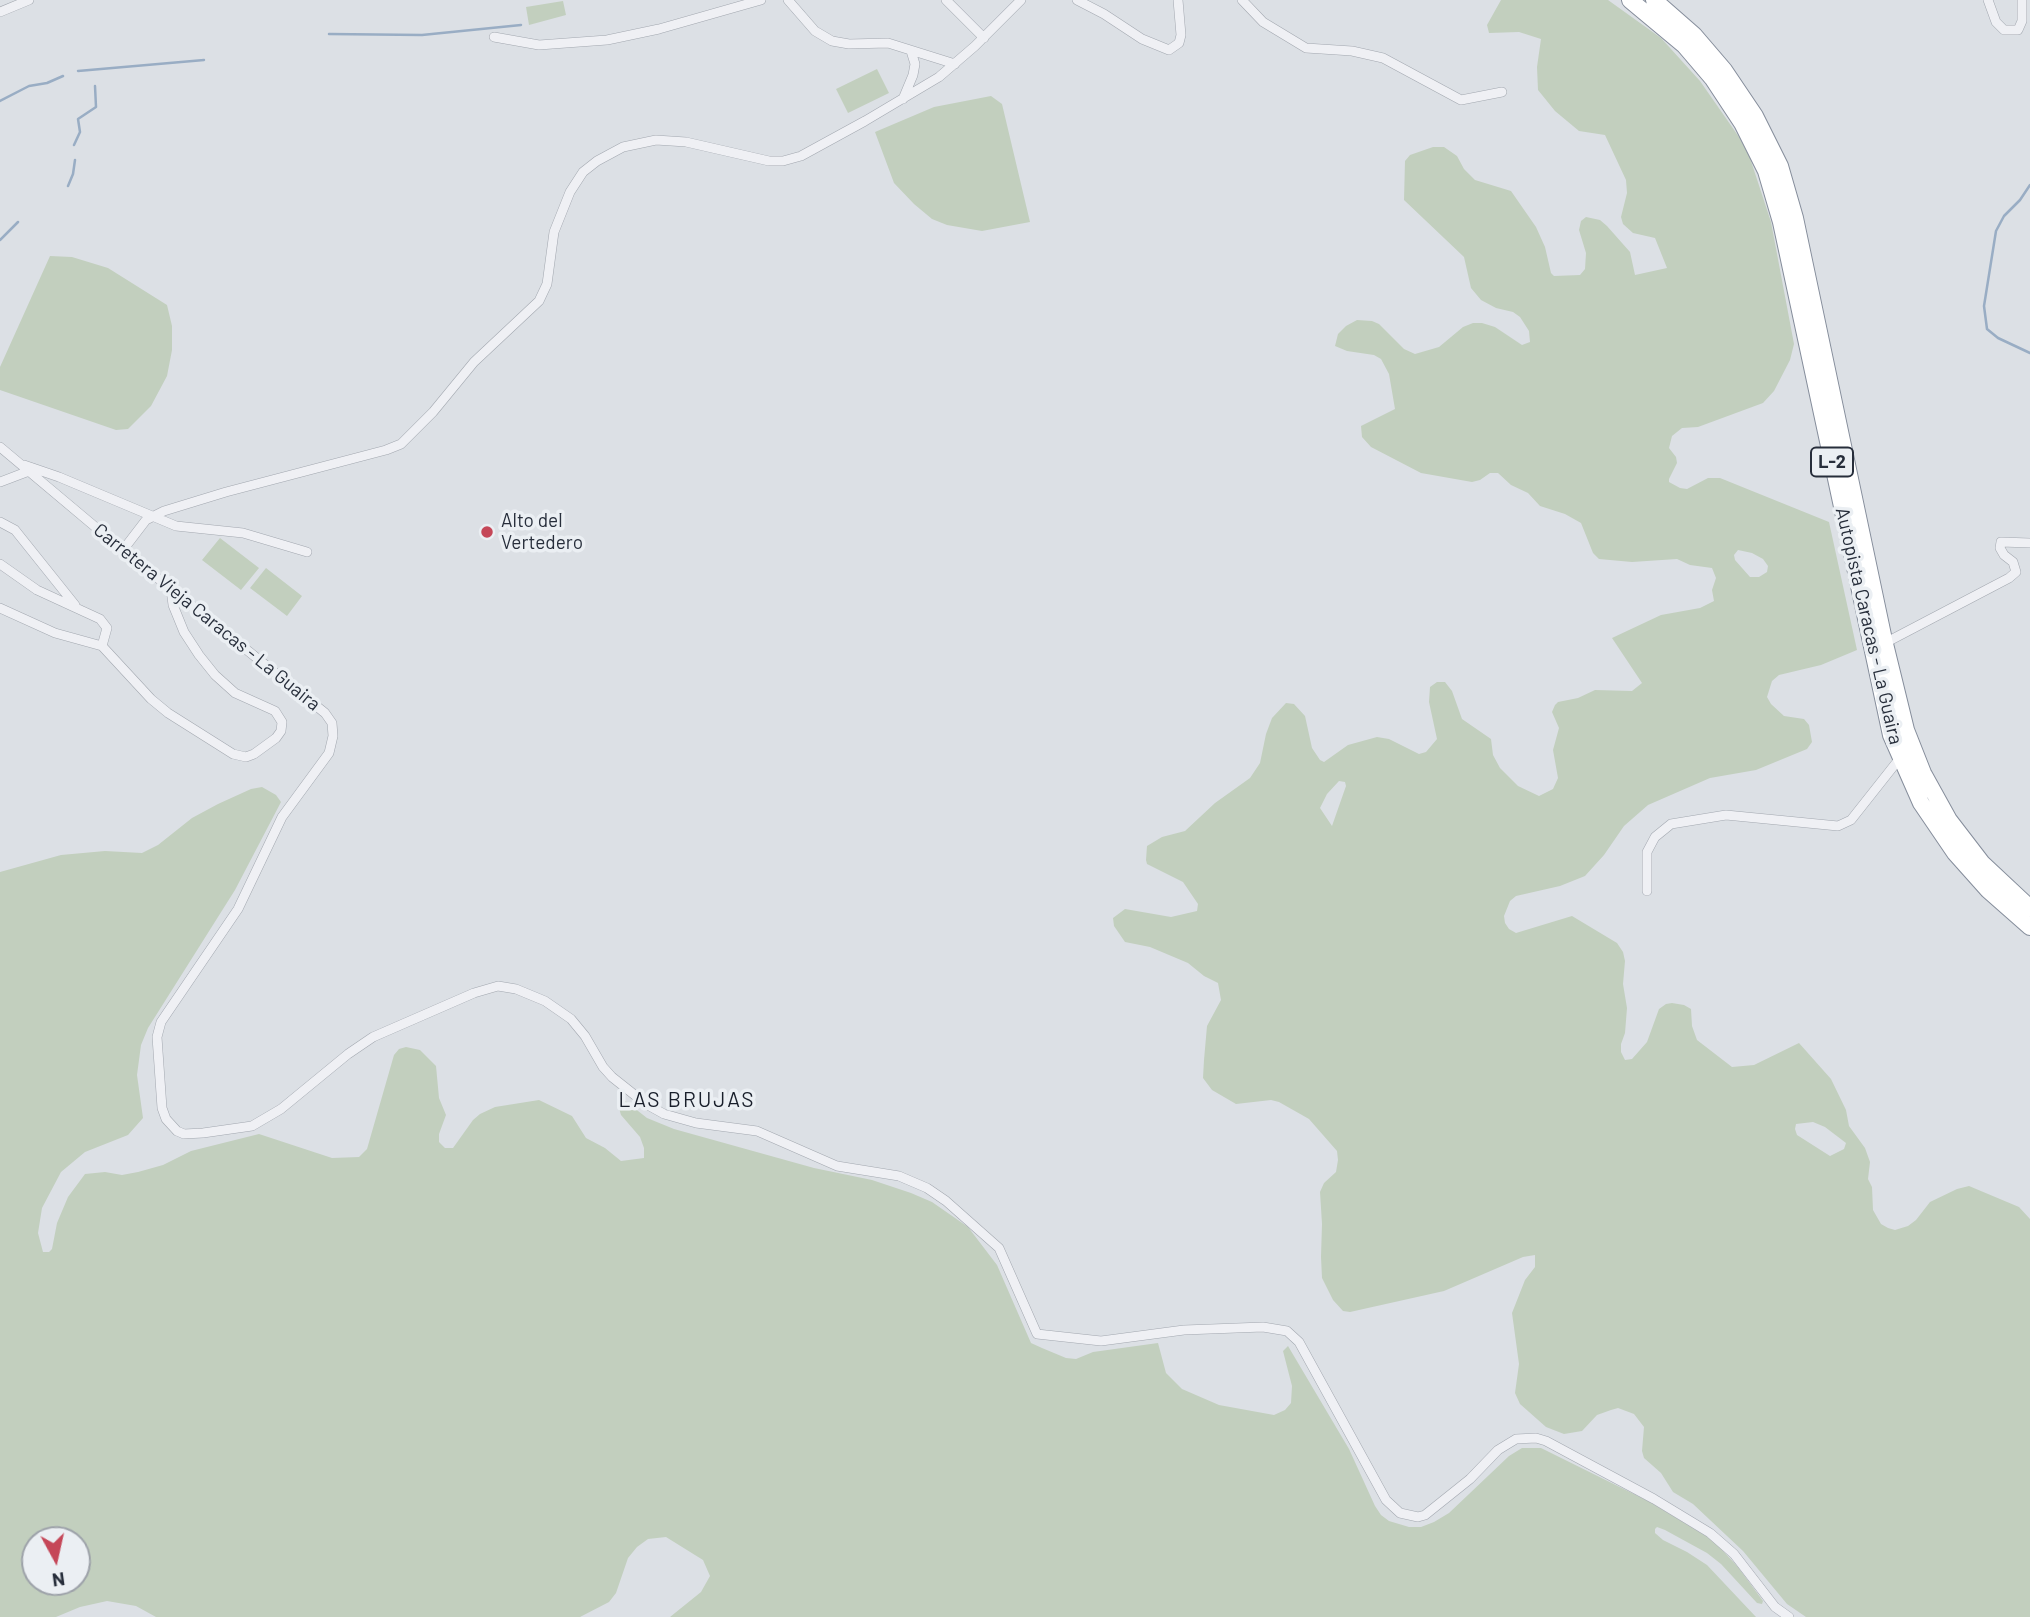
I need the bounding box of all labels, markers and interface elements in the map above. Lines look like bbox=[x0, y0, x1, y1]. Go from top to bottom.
road number: L-2 bbox=[1811, 448, 1853, 476]
street label: Autopista Caracas - La Guaira bbox=[1831, 505, 1907, 747]
place label: Alto del Vertedero bbox=[501, 510, 583, 554]
street label: Carretera Vieja Caracas - La Guaira bbox=[89, 518, 325, 716]
marker: Alto del Vertedero bbox=[479, 524, 495, 540]
district label: LAS BRUJAS bbox=[620, 1087, 754, 1113]
north arrow bbox=[21, 1526, 91, 1596]
text: N bbox=[51, 1568, 67, 1593]

